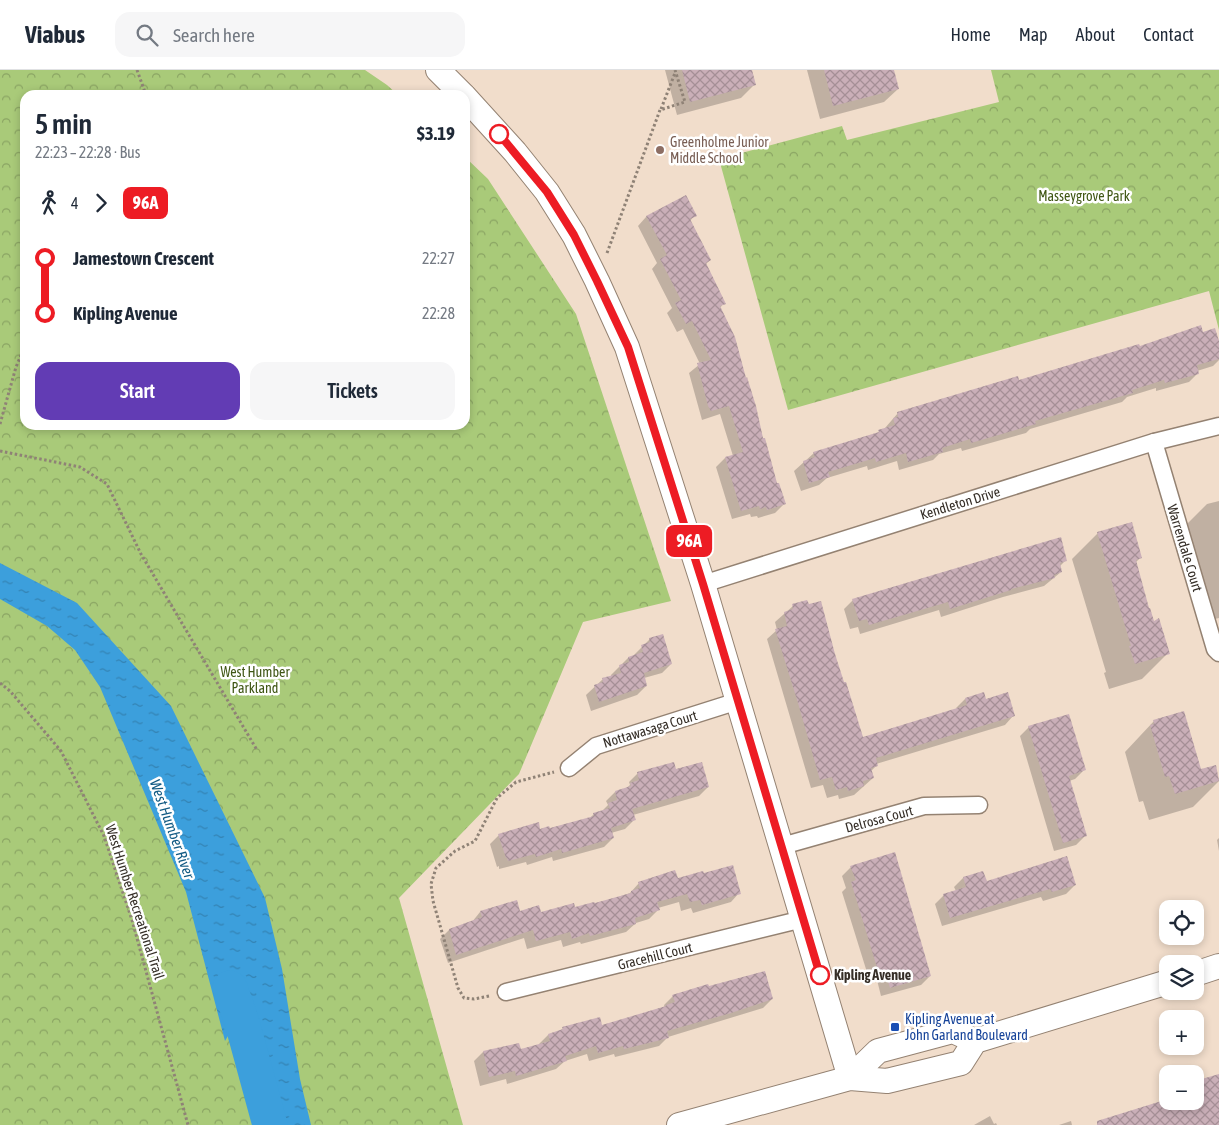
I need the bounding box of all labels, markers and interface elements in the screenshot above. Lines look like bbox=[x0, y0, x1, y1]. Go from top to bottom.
search box bbox=[115, 12, 465, 57]
text: Viabus bbox=[25, 21, 85, 48]
icon: search bbox=[133, 21, 161, 49]
text: Search here bbox=[173, 24, 255, 46]
text: Home bbox=[951, 24, 991, 45]
text: Map bbox=[1019, 24, 1048, 45]
text: About bbox=[1076, 24, 1115, 45]
text: Contact bbox=[1143, 24, 1194, 45]
text: 5 min bbox=[35, 108, 92, 140]
text: $3.19 bbox=[417, 122, 455, 144]
unlabelled marker bbox=[489, 124, 509, 144]
place label: Greenholme Junior Middle School bbox=[670, 134, 769, 166]
text: 22:23 – 22:28 · Bus bbox=[35, 143, 140, 161]
marker: Greenholme Junior Middle School bbox=[654, 144, 666, 156]
park label: Masseygrove Park bbox=[1038, 188, 1130, 204]
icon: walk bbox=[35, 189, 63, 217]
icon: forward bbox=[87, 189, 115, 217]
text: 96A bbox=[133, 192, 158, 213]
text: 4 bbox=[71, 194, 79, 212]
text: Jamestown Crescent bbox=[73, 247, 214, 269]
text: 22:27 bbox=[422, 249, 455, 267]
text: Kipling Avenue bbox=[73, 302, 178, 324]
text: 22:28 bbox=[422, 304, 455, 322]
button: Start bbox=[35, 362, 240, 420]
button: Tickets bbox=[250, 362, 455, 420]
street label: Kendleton Drive bbox=[918, 483, 1002, 523]
street label: Warrendale Court bbox=[1164, 502, 1206, 594]
line badge: 96A bbox=[660, 525, 718, 557]
text: 96A bbox=[676, 530, 702, 551]
park label: West Humber Parkland bbox=[220, 664, 290, 696]
street label: Nottawasaga Court bbox=[601, 707, 699, 751]
water label: West Humber River bbox=[147, 777, 198, 881]
street label: Delrosa Court bbox=[843, 802, 915, 836]
street label: West Humber Recreational Trail bbox=[102, 823, 168, 982]
map controls bbox=[1159, 900, 1204, 1110]
button: locate bbox=[1159, 900, 1204, 945]
street label: Gracehill Court bbox=[616, 939, 694, 973]
button: layers bbox=[1159, 955, 1204, 1000]
marker: Kipling Avenue bbox=[810, 965, 830, 985]
place label: Kipling Avenue bbox=[834, 967, 911, 983]
button: + bbox=[1159, 1010, 1204, 1055]
place label: Kipling Avenue at John Garland Boulevard bbox=[905, 1011, 1028, 1043]
marker: Kipling Avenue at John Garland Boulevard bbox=[889, 1021, 901, 1033]
button: − bbox=[1159, 1065, 1204, 1110]

